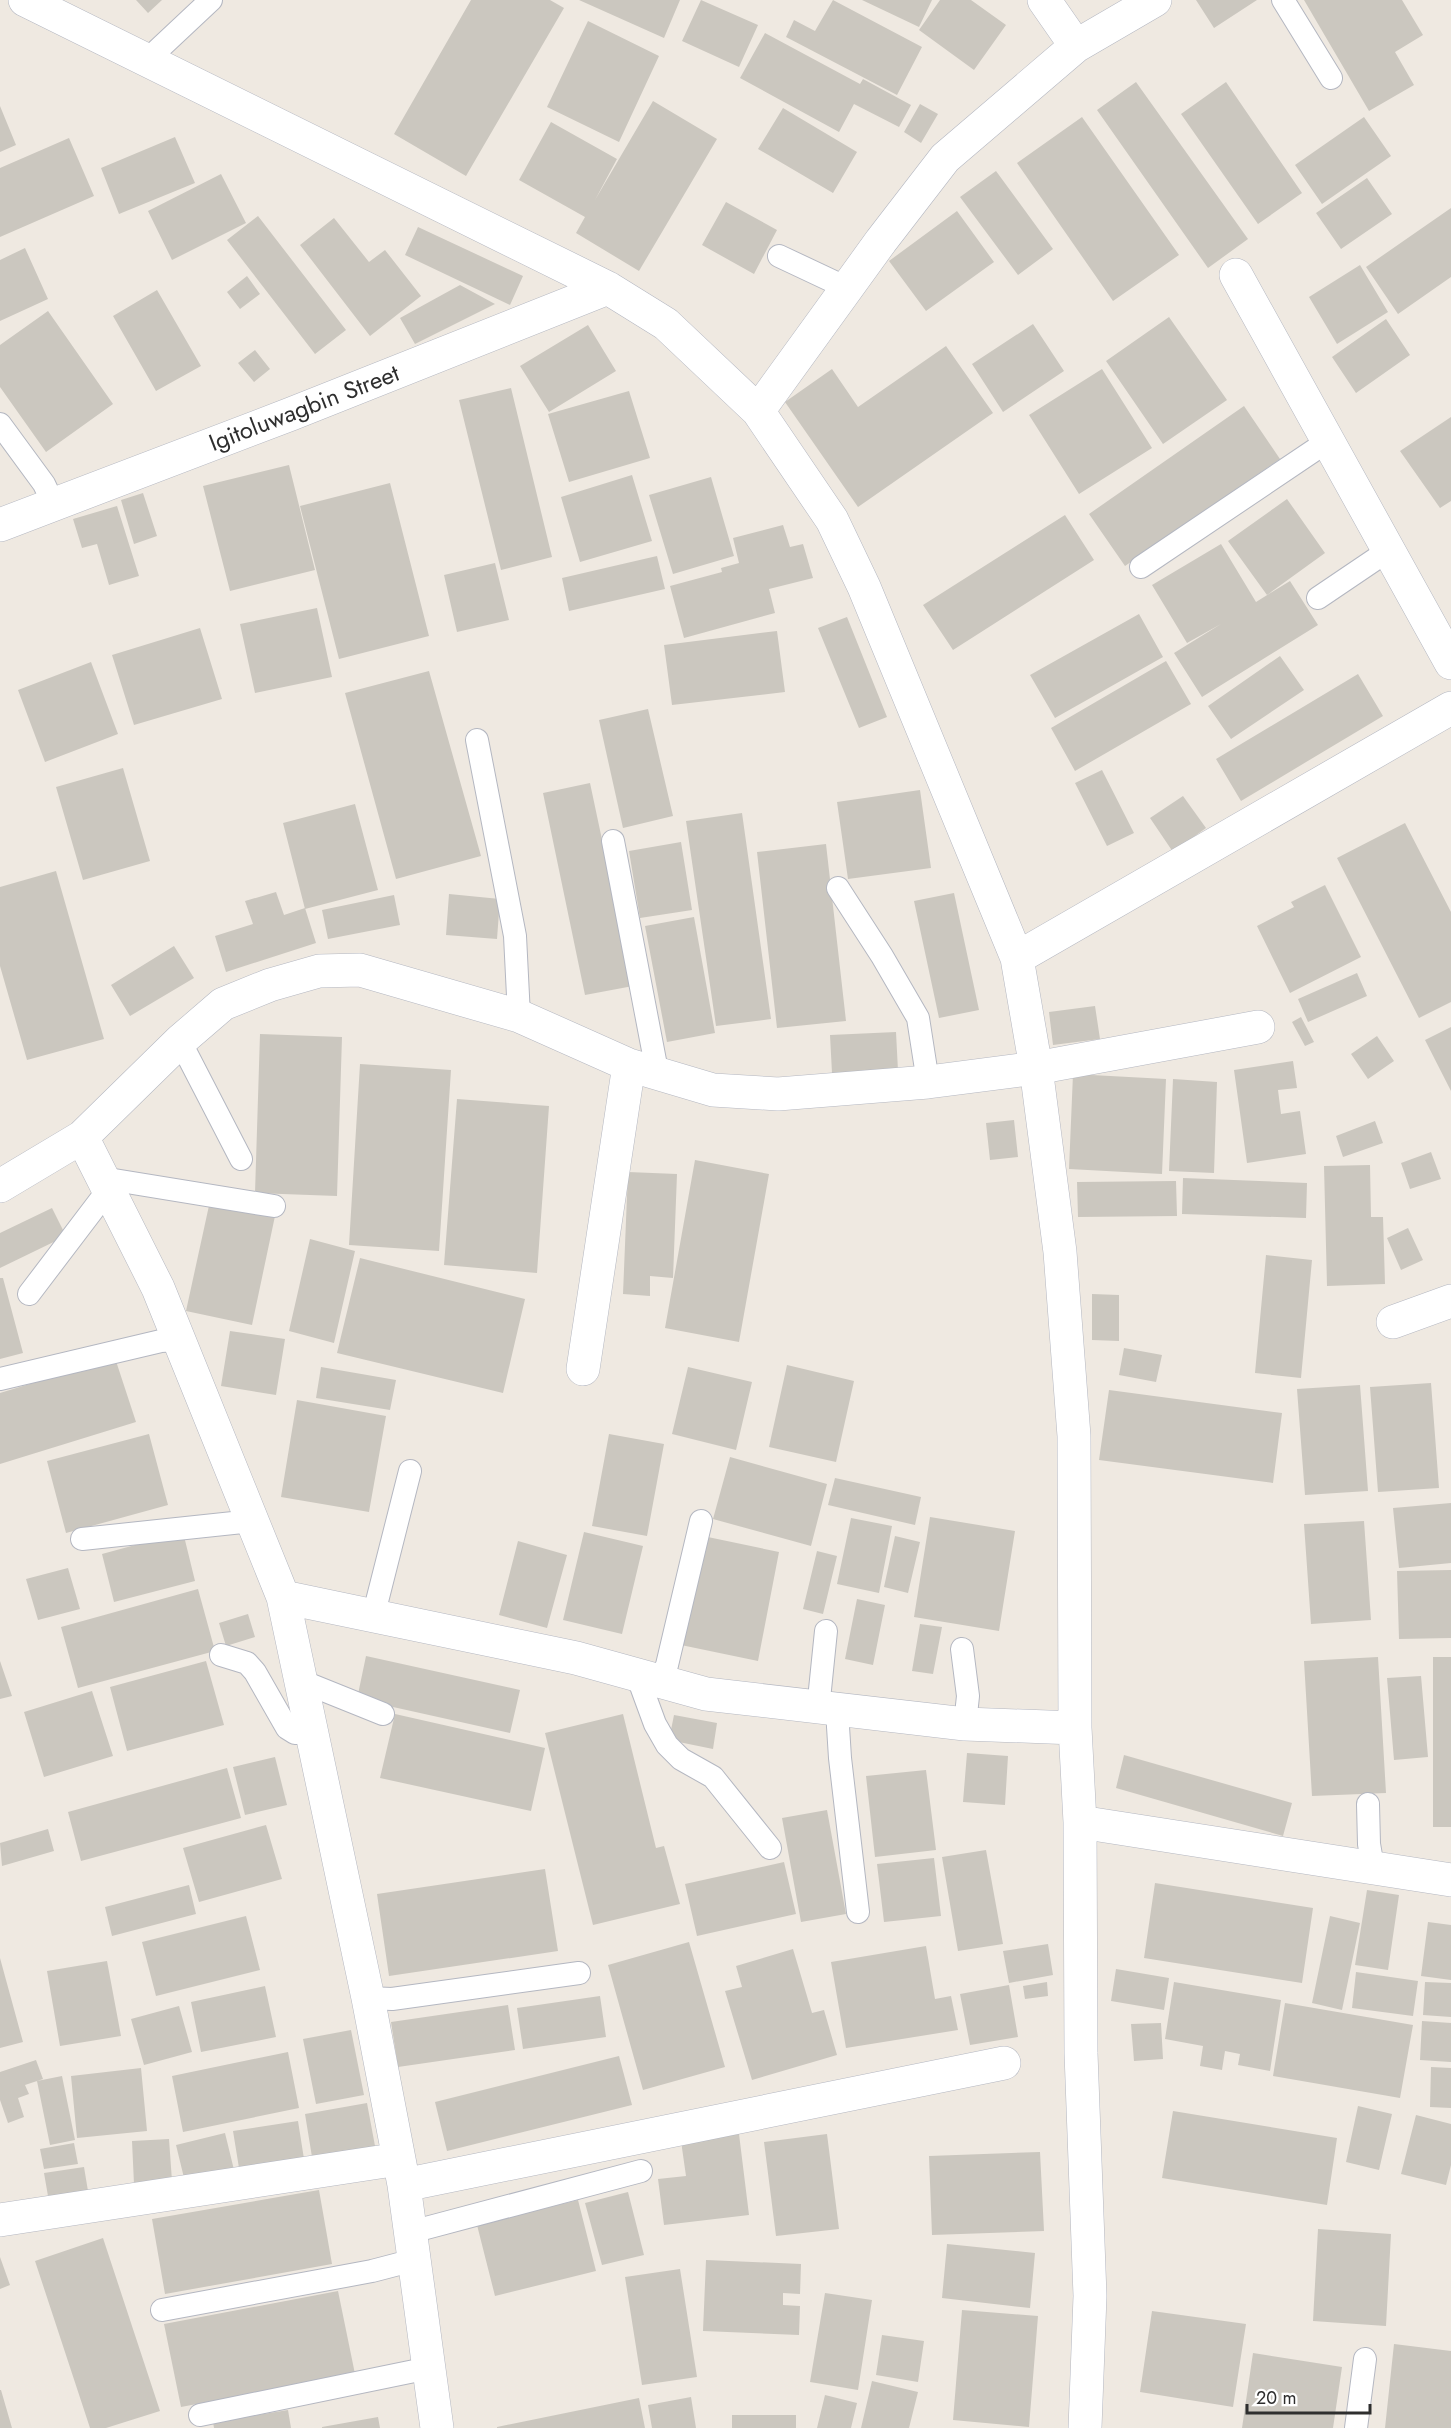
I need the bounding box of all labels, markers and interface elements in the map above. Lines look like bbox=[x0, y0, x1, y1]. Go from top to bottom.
street label: Igitoluwagbin Street bbox=[204, 355, 404, 460]
scale bar bbox=[1247, 2377, 1370, 2415]
text: 20 m bbox=[1256, 2385, 1296, 2411]

